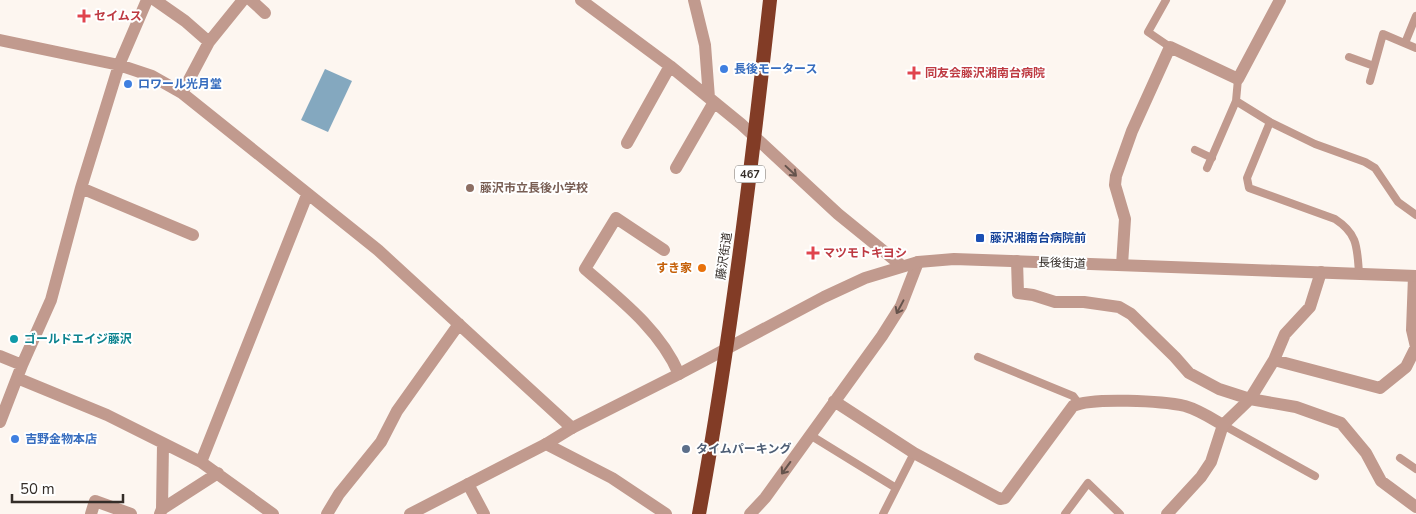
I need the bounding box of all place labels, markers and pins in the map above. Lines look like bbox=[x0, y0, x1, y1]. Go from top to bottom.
place label: セイムス bbox=[94, 8, 142, 24]
marker: セイムス bbox=[78, 10, 90, 22]
place label: 長後モータース bbox=[734, 61, 817, 77]
marker: 長後モータース bbox=[718, 63, 730, 75]
place label: 同友会藤沢湘南台病院 bbox=[925, 65, 1045, 81]
marker: 同友会藤沢湘南台病院 bbox=[907, 66, 921, 80]
place label: ロワール光月堂 bbox=[138, 76, 222, 92]
marker: ロワール光月堂 bbox=[122, 78, 134, 90]
place label: 藤沢市立長後小学校 bbox=[480, 180, 588, 196]
marker: 藤沢市立長後小学校 bbox=[464, 182, 476, 194]
place label: 藤沢湘南台病院前 bbox=[990, 230, 1086, 246]
marker: 藤沢湘南台病院前 bbox=[974, 232, 986, 244]
place label: マツモトキヨシ bbox=[823, 245, 907, 261]
marker: マツモトキヨシ bbox=[807, 247, 819, 259]
place label: すき家 bbox=[656, 260, 692, 276]
marker: すき家 bbox=[696, 262, 708, 274]
place label: ゴールドエイジ藤沢 bbox=[24, 331, 132, 347]
marker: ゴールドエイジ藤沢 bbox=[8, 333, 20, 345]
place label: 吉野金物本店 bbox=[25, 431, 97, 447]
marker: 吉野金物本店 bbox=[9, 433, 21, 445]
place label: タイムパーキング bbox=[696, 441, 791, 457]
marker: タイムパーキング bbox=[680, 443, 692, 455]

